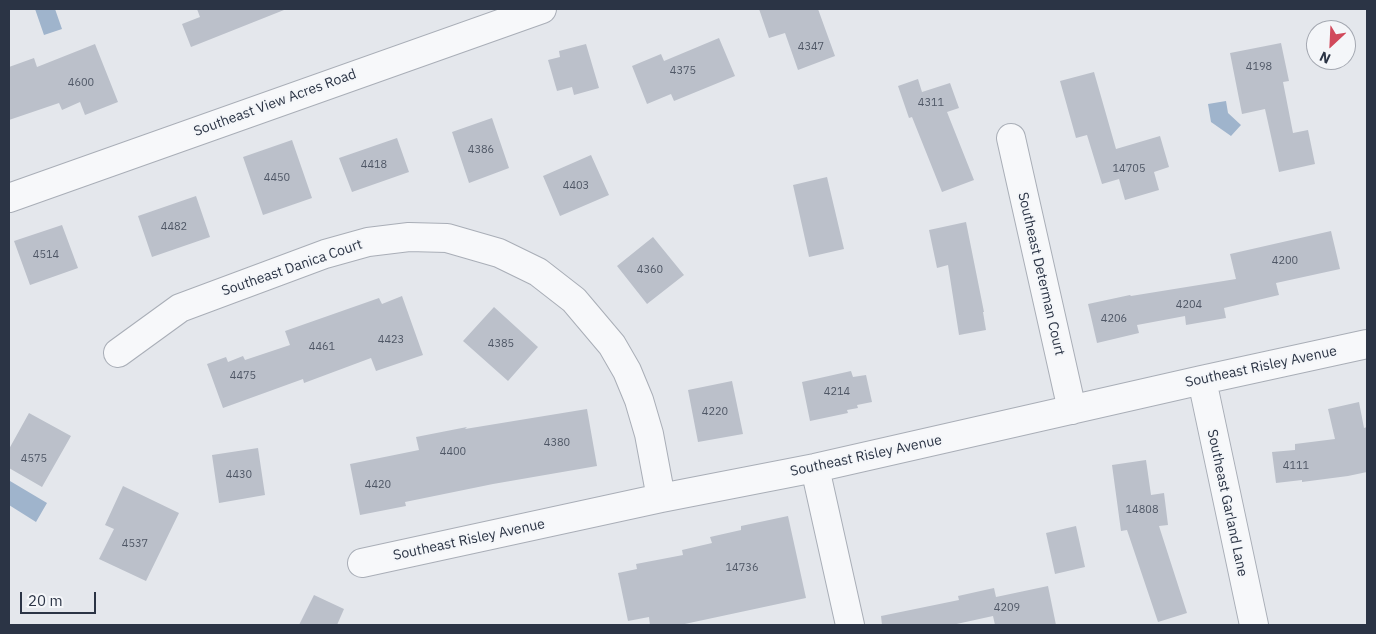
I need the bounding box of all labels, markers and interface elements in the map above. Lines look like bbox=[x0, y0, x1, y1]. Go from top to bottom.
north arrow bbox=[1306, 20, 1356, 70]
house number: 4347 bbox=[798, 40, 824, 54]
text: N bbox=[1317, 47, 1333, 68]
house number: 4198 bbox=[1246, 60, 1272, 74]
house number: 4375 bbox=[670, 64, 696, 78]
street label: Southeast View Acres Road bbox=[191, 66, 359, 140]
house number: 4600 bbox=[68, 76, 94, 90]
house number: 4311 bbox=[918, 96, 944, 110]
house number: 4386 bbox=[468, 143, 494, 157]
house number: 4418 bbox=[361, 158, 387, 172]
house number: 14705 bbox=[1113, 162, 1145, 176]
house number: 4450 bbox=[264, 171, 290, 185]
house number: 4403 bbox=[563, 179, 589, 193]
street label: Southeast Determan Court bbox=[1014, 191, 1068, 357]
house number: 4482 bbox=[161, 220, 187, 234]
street label: Southeast Danica Court bbox=[219, 236, 365, 300]
house number: 4514 bbox=[33, 248, 59, 262]
house number: 4200 bbox=[1272, 254, 1298, 268]
house number: 4360 bbox=[637, 263, 663, 277]
house number: 4204 bbox=[1176, 298, 1202, 312]
house number: 4206 bbox=[1101, 312, 1127, 326]
house number: 4423 bbox=[378, 333, 404, 347]
house number: 4385 bbox=[488, 337, 514, 351]
house number: 4461 bbox=[309, 340, 335, 354]
street label: Southeast Risley Avenue bbox=[1184, 343, 1338, 391]
house number: 4475 bbox=[230, 369, 256, 383]
house number: 4214 bbox=[824, 385, 850, 399]
house number: 4220 bbox=[702, 405, 728, 419]
street label: Southeast Garland Lane bbox=[1203, 428, 1251, 578]
street label: Southeast Risley Avenue bbox=[789, 432, 943, 480]
house number: 4380 bbox=[544, 436, 570, 450]
house number: 4400 bbox=[440, 445, 466, 459]
house number: 4575 bbox=[21, 452, 47, 466]
house number: 4111 bbox=[1283, 459, 1309, 473]
house number: 4430 bbox=[226, 468, 252, 482]
house number: 4420 bbox=[365, 478, 391, 492]
house number: 14808 bbox=[1126, 503, 1158, 517]
street label: Southeast Risley Avenue bbox=[392, 516, 546, 564]
house number: 4537 bbox=[122, 537, 148, 551]
house number: 14736 bbox=[726, 561, 758, 575]
scale bar bbox=[22, 582, 99, 614]
text: 20 m bbox=[28, 591, 63, 610]
house number: 4209 bbox=[994, 601, 1020, 615]

